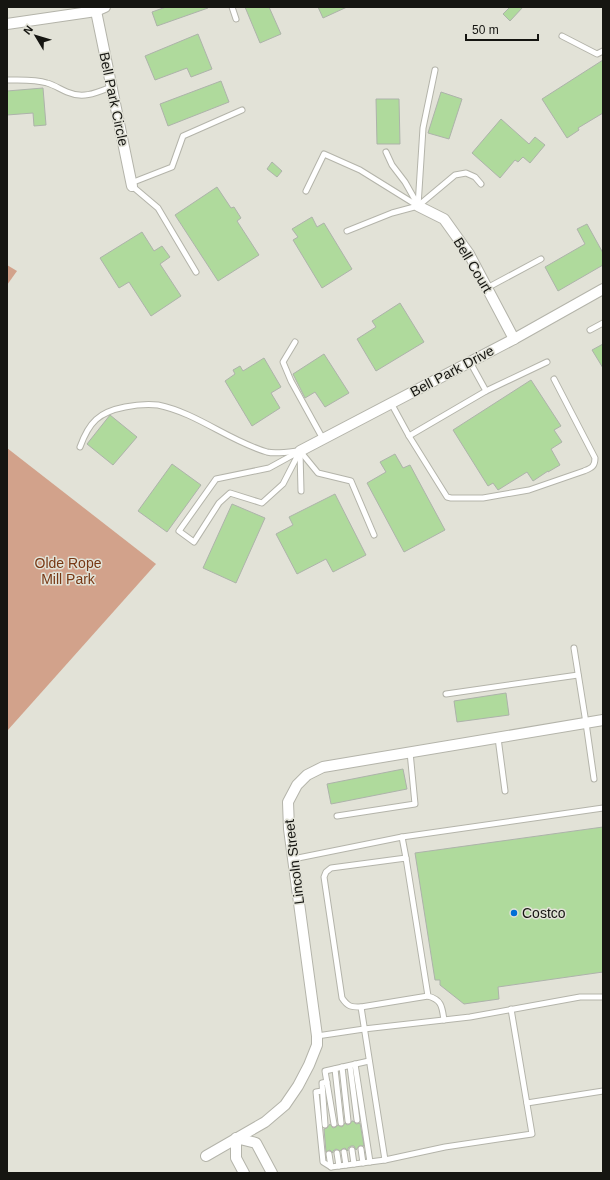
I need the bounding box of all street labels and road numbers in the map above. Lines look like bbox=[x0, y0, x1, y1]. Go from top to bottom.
street label: Bell Park Circle bbox=[96, 51, 132, 148]
street label: Bell Court bbox=[450, 235, 496, 296]
street label: Bell Park Drive bbox=[407, 342, 497, 400]
street label: Lincoln Street bbox=[281, 818, 307, 905]

